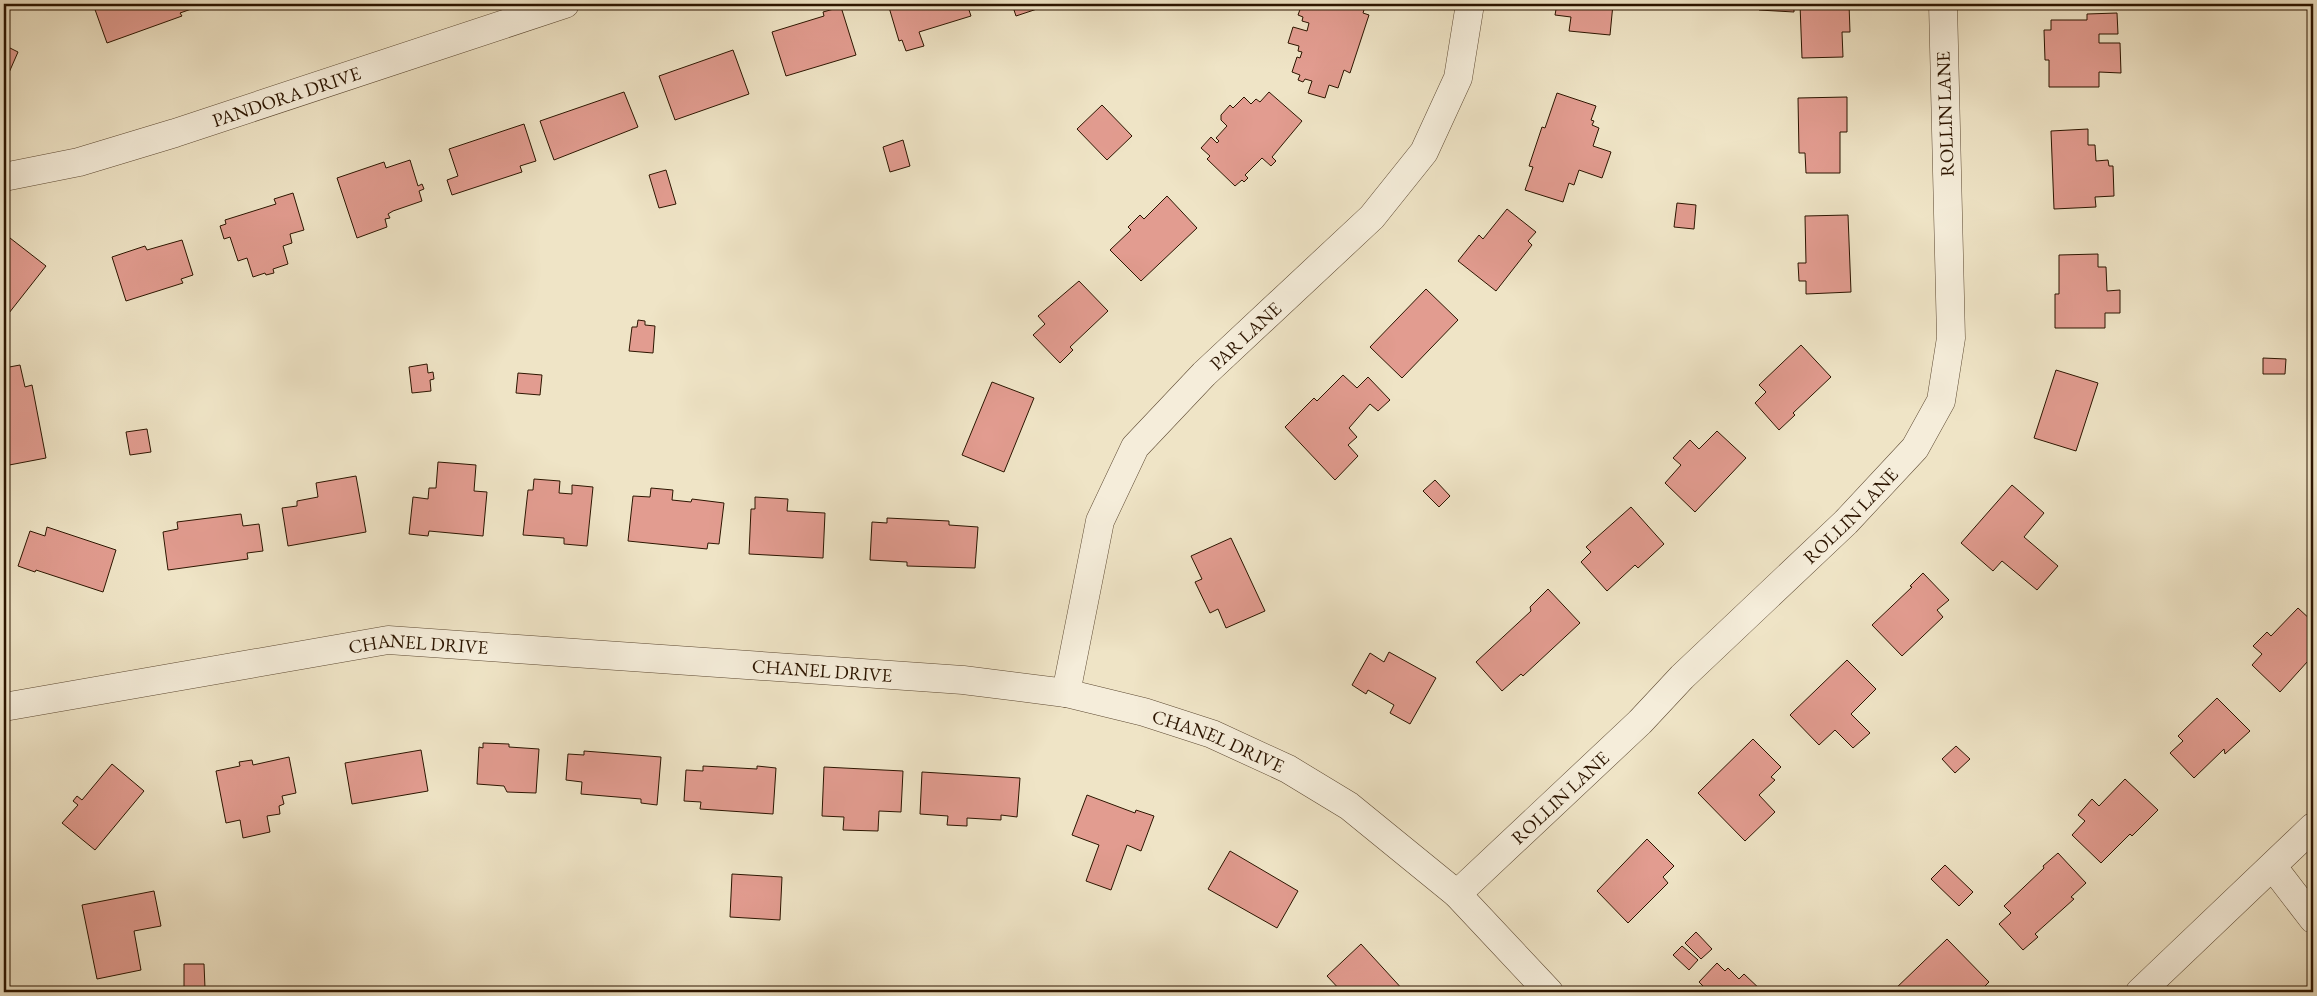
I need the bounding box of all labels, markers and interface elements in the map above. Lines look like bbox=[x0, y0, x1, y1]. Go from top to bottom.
street label: ROLLIN LANE bbox=[1930, 51, 1960, 177]
street label: PANDORA DRIVE bbox=[209, 60, 364, 132]
street label: PAR LANE bbox=[1204, 296, 1287, 375]
street label: ROLLIN LANE bbox=[1797, 462, 1903, 569]
street label: CHANEL DRIVE bbox=[346, 627, 489, 659]
street label: CHANEL DRIVE bbox=[751, 653, 893, 688]
street label: CHANEL DRIVE bbox=[1149, 703, 1289, 778]
street label: ROLLIN LANE bbox=[1505, 745, 1614, 850]

